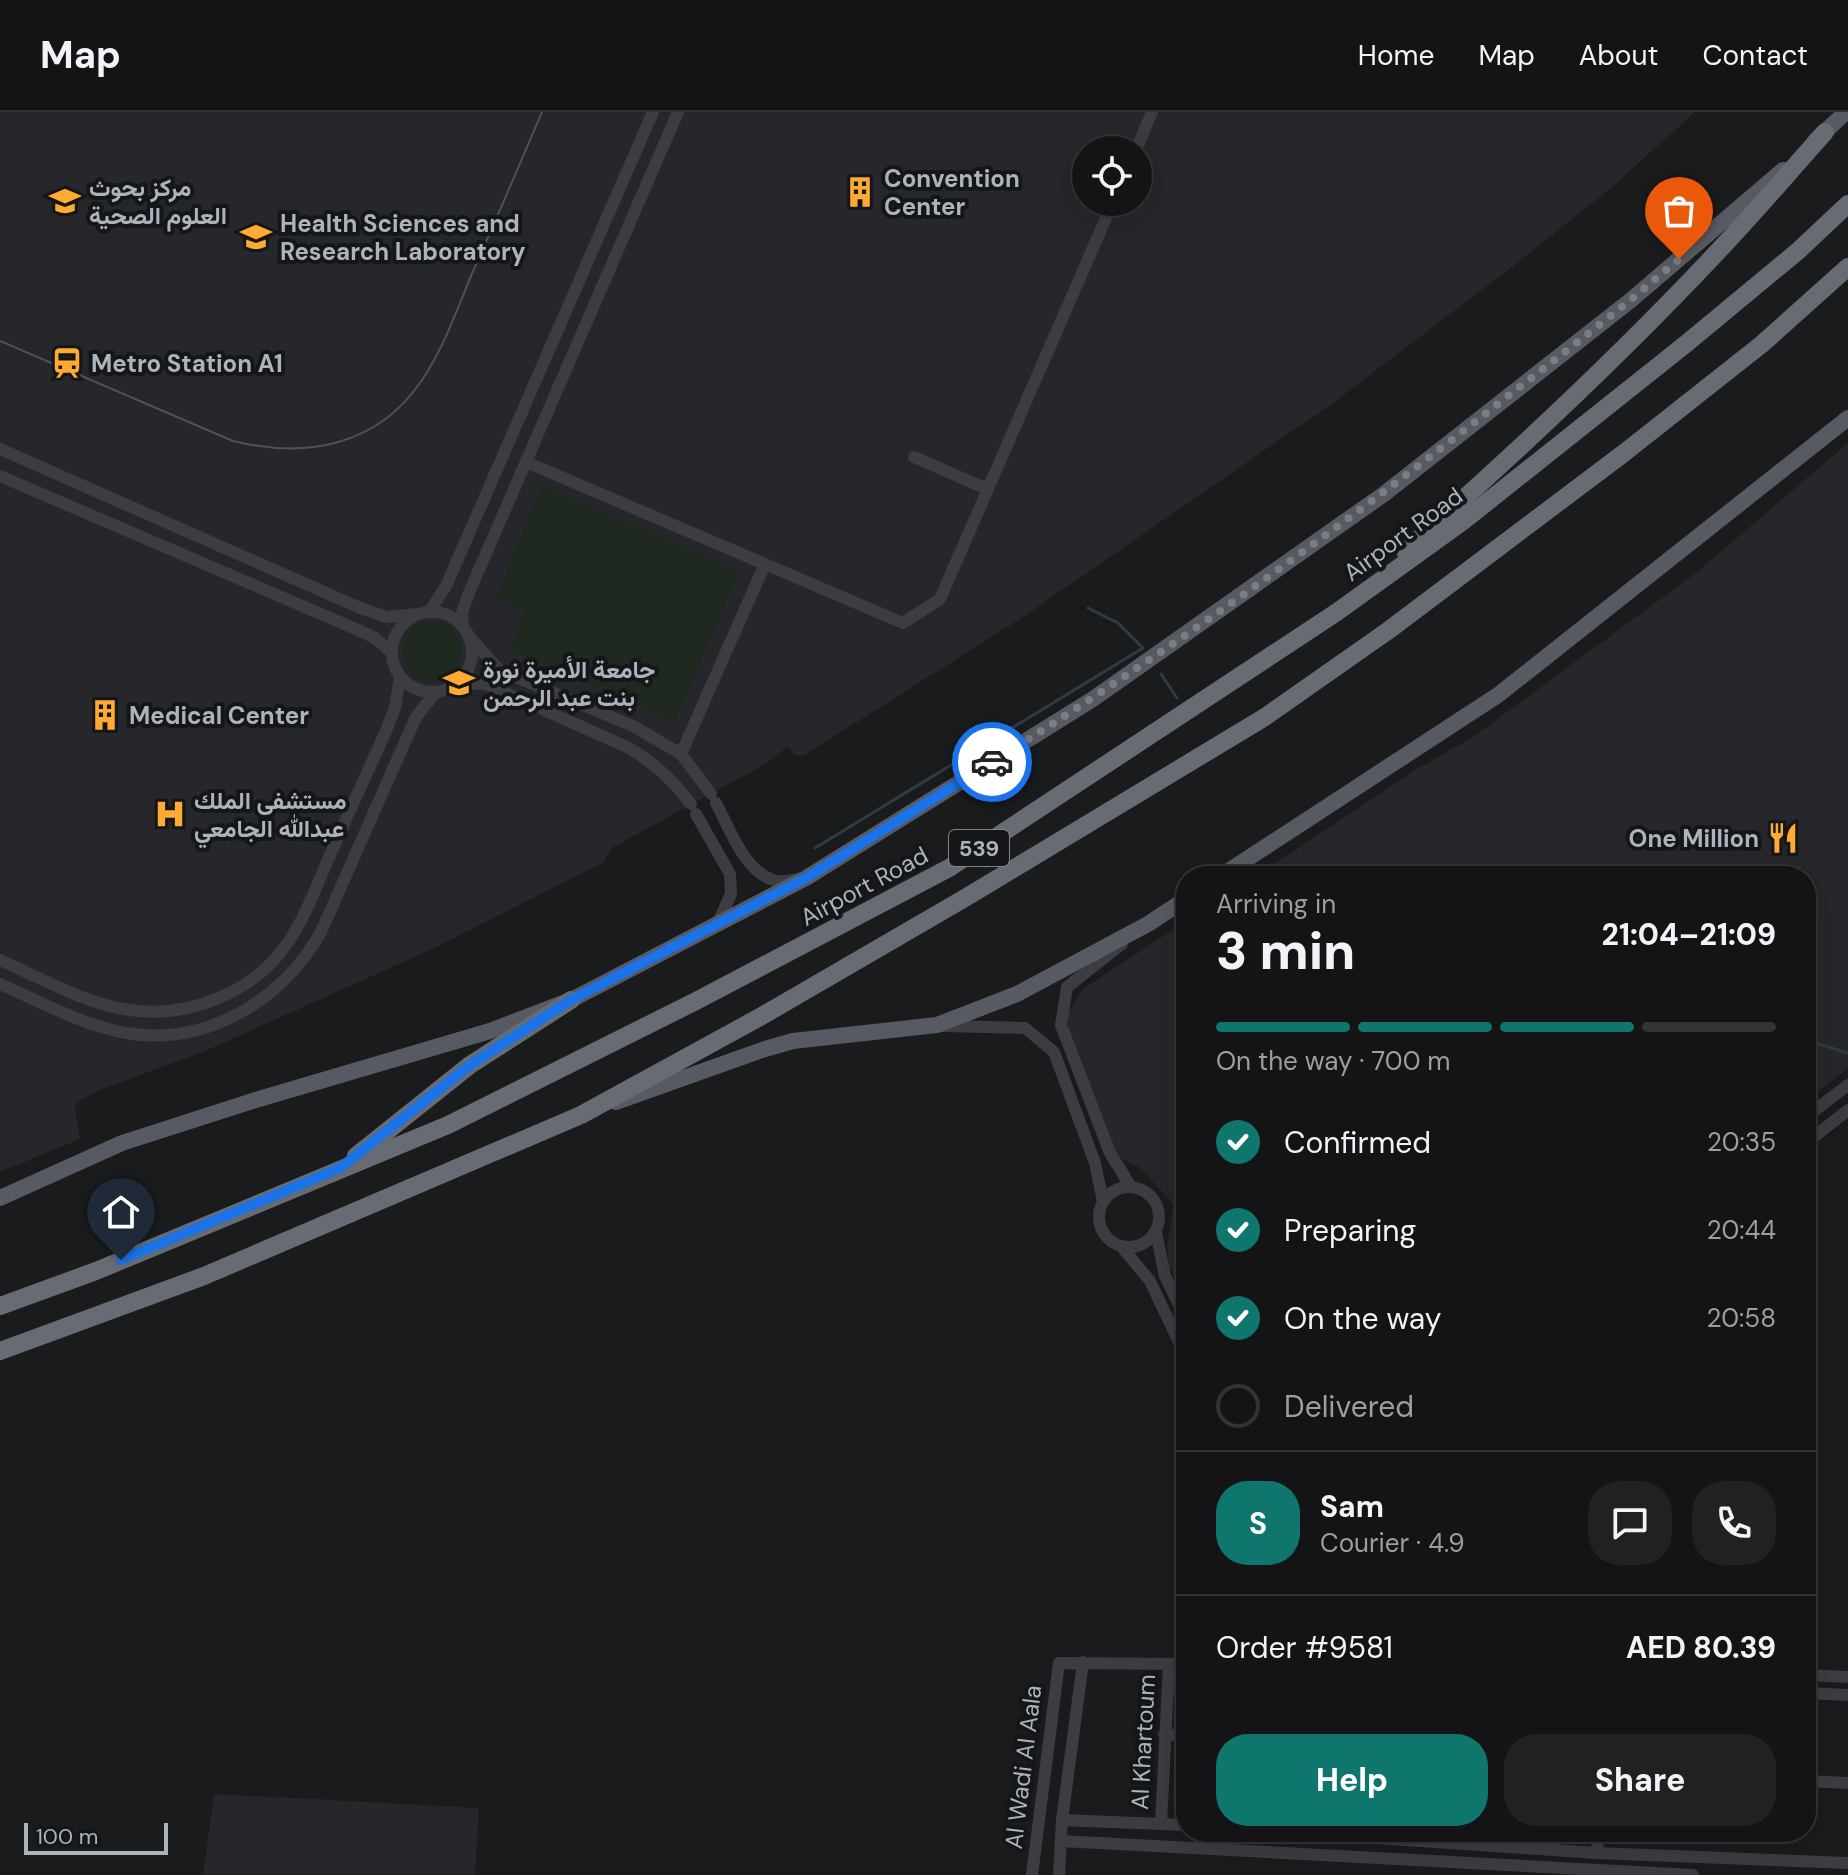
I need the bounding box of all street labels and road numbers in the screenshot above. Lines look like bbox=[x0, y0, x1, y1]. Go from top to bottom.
street label: Airport Road bbox=[1337, 480, 1469, 588]
road number: 539 bbox=[949, 830, 1009, 866]
street label: Airport Road bbox=[795, 839, 933, 933]
street label: Al Khartoum bbox=[1124, 1673, 1162, 1811]
street label: Al Wadi Al Aala bbox=[998, 1683, 1048, 1851]

